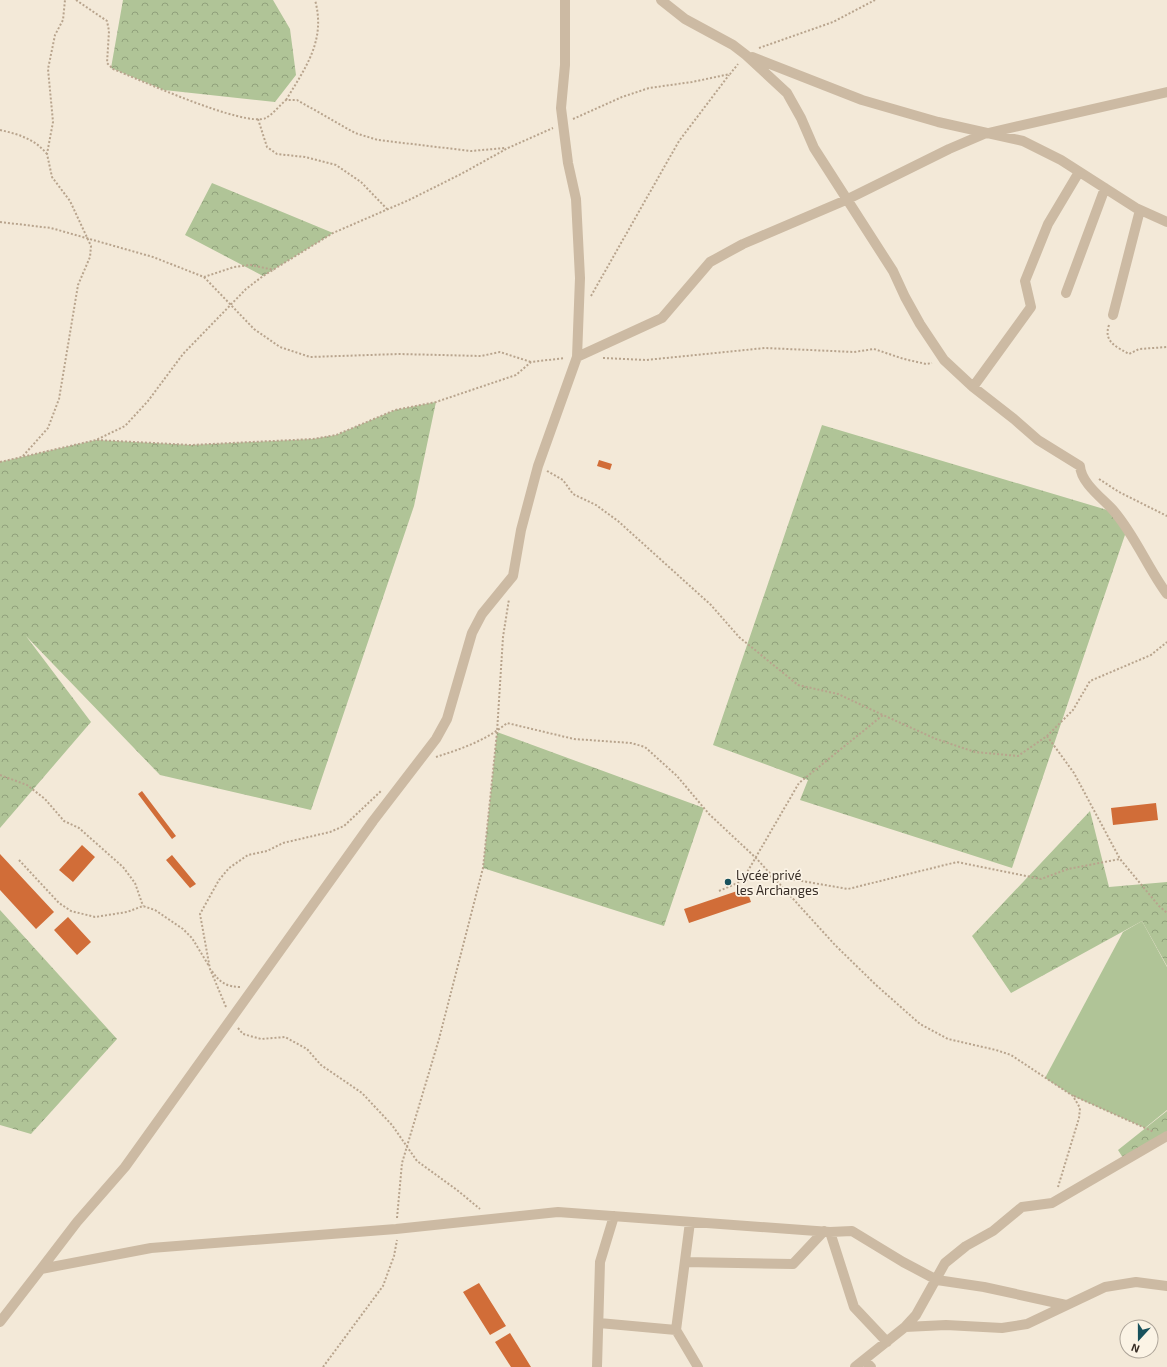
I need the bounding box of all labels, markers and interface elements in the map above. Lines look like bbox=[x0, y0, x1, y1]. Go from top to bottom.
place label: Lycée privé les Archanges bbox=[736, 867, 819, 898]
marker: Lycée privé les Archanges bbox=[723, 877, 733, 887]
north arrow bbox=[1119, 1319, 1159, 1359]
text: N bbox=[1129, 1341, 1141, 1356]

